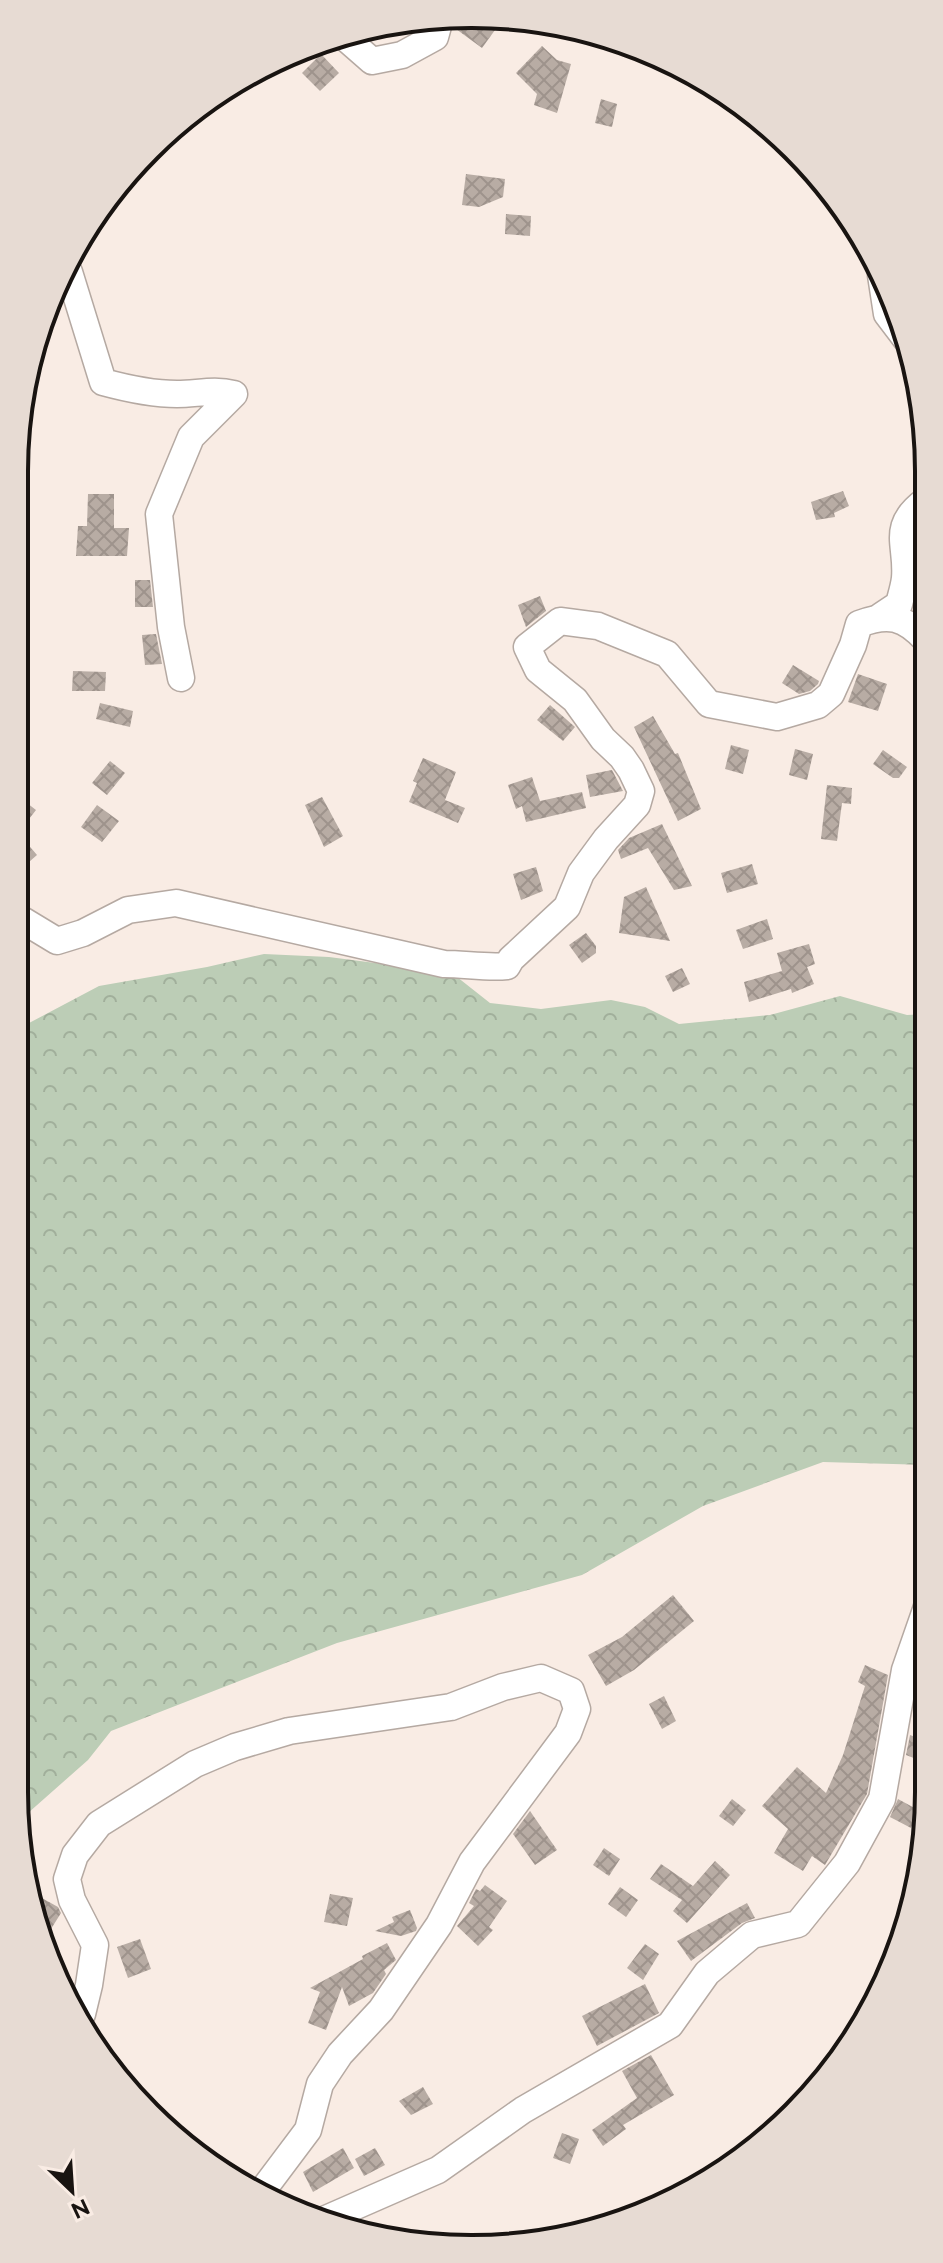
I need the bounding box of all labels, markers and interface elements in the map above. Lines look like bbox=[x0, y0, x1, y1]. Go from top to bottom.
north arrow bbox=[32, 2151, 112, 2231]
text: N bbox=[67, 2194, 94, 2224]

